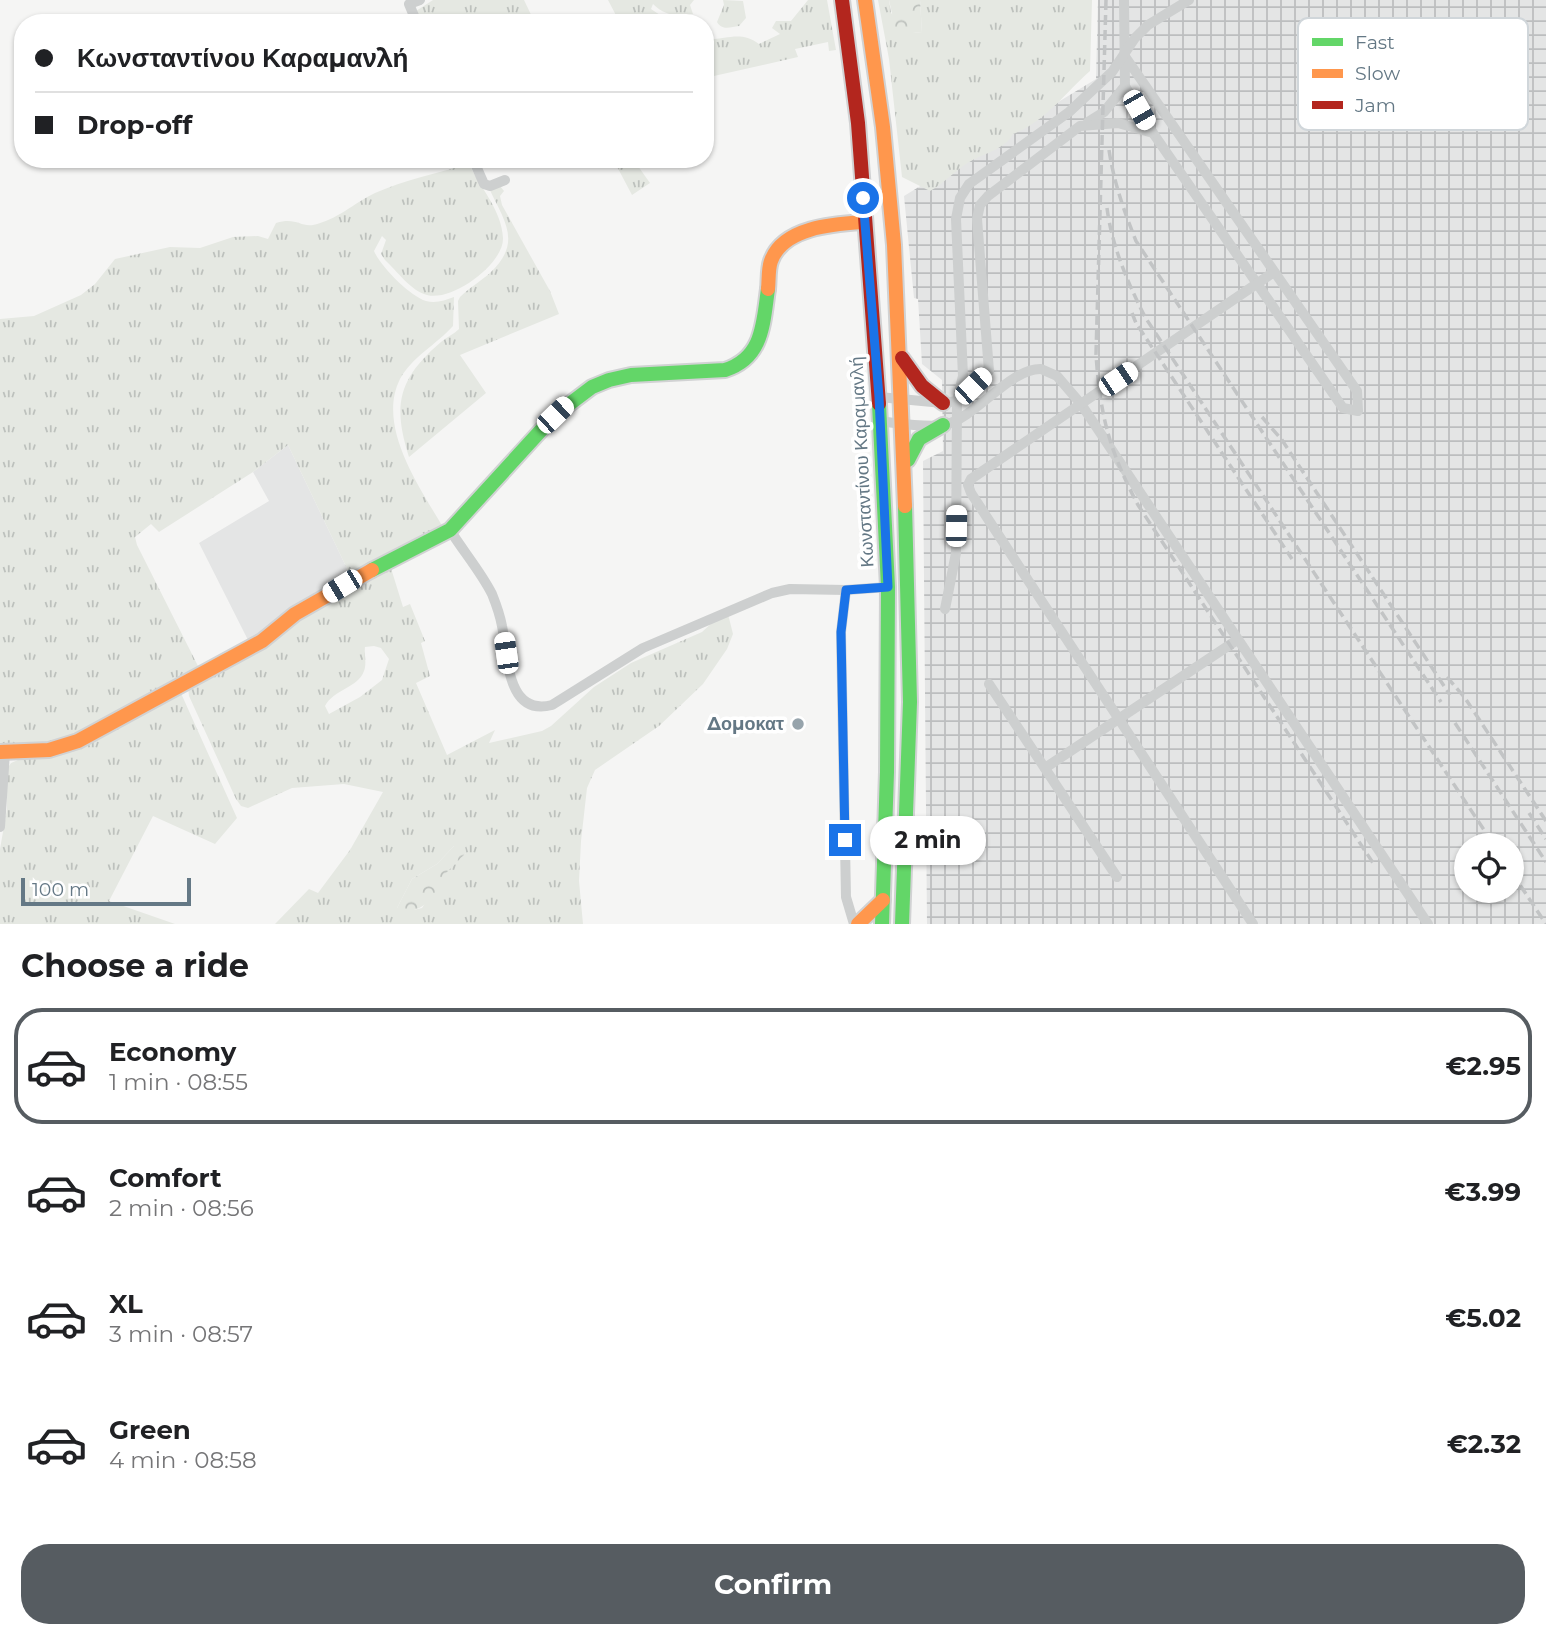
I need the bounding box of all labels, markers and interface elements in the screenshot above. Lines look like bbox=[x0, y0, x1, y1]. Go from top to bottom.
legend bbox=[1298, 18, 1528, 130]
text: Fast bbox=[1355, 31, 1395, 54]
text: Κωνσταντίνου Καραμανλή bbox=[77, 42, 408, 74]
text: Slow bbox=[1355, 62, 1400, 85]
car bbox=[1120, 87, 1159, 133]
text: Jam bbox=[1354, 94, 1396, 117]
text: Drop-off bbox=[77, 109, 192, 141]
route start bbox=[847, 182, 879, 214]
street label: Κωνσταντίνου Καραμανλή bbox=[845, 356, 879, 568]
car bbox=[1095, 359, 1142, 399]
car bbox=[951, 364, 996, 408]
car bbox=[533, 393, 578, 437]
car bbox=[946, 505, 967, 547]
car bbox=[319, 566, 366, 606]
car bbox=[493, 631, 520, 675]
place label: Δομοκατ bbox=[706, 713, 784, 735]
marker: Δομοκατ bbox=[790, 716, 806, 732]
callout: 2 min bbox=[870, 816, 985, 864]
route end bbox=[829, 824, 861, 856]
text: 2 min bbox=[894, 826, 962, 854]
map controls bbox=[1454, 833, 1524, 903]
button: locate bbox=[1454, 833, 1524, 903]
scale bar bbox=[21, 875, 191, 907]
text: 100 m bbox=[32, 878, 89, 901]
text: Choose a ride bbox=[21, 946, 249, 985]
icon: car bbox=[25, 1035, 88, 1098]
text: Economy bbox=[109, 1036, 236, 1068]
text: €2.95 bbox=[1446, 1050, 1521, 1082]
text: 1 min · 08:55 bbox=[109, 1068, 248, 1096]
icon: car bbox=[25, 1161, 88, 1224]
text: Comfort bbox=[109, 1162, 221, 1194]
text: €3.99 bbox=[1445, 1176, 1521, 1208]
text: 2 min · 08:56 bbox=[109, 1194, 254, 1222]
icon: car bbox=[25, 1287, 88, 1350]
text: XL bbox=[109, 1288, 143, 1320]
text: €5.02 bbox=[1445, 1302, 1521, 1334]
text: 3 min · 08:57 bbox=[109, 1320, 253, 1348]
icon: car bbox=[25, 1413, 88, 1476]
text: Green bbox=[109, 1414, 191, 1446]
text: €2.32 bbox=[1447, 1428, 1521, 1460]
text: 4 min · 08:58 bbox=[109, 1446, 257, 1474]
button: Confirm bbox=[21, 1544, 1525, 1624]

